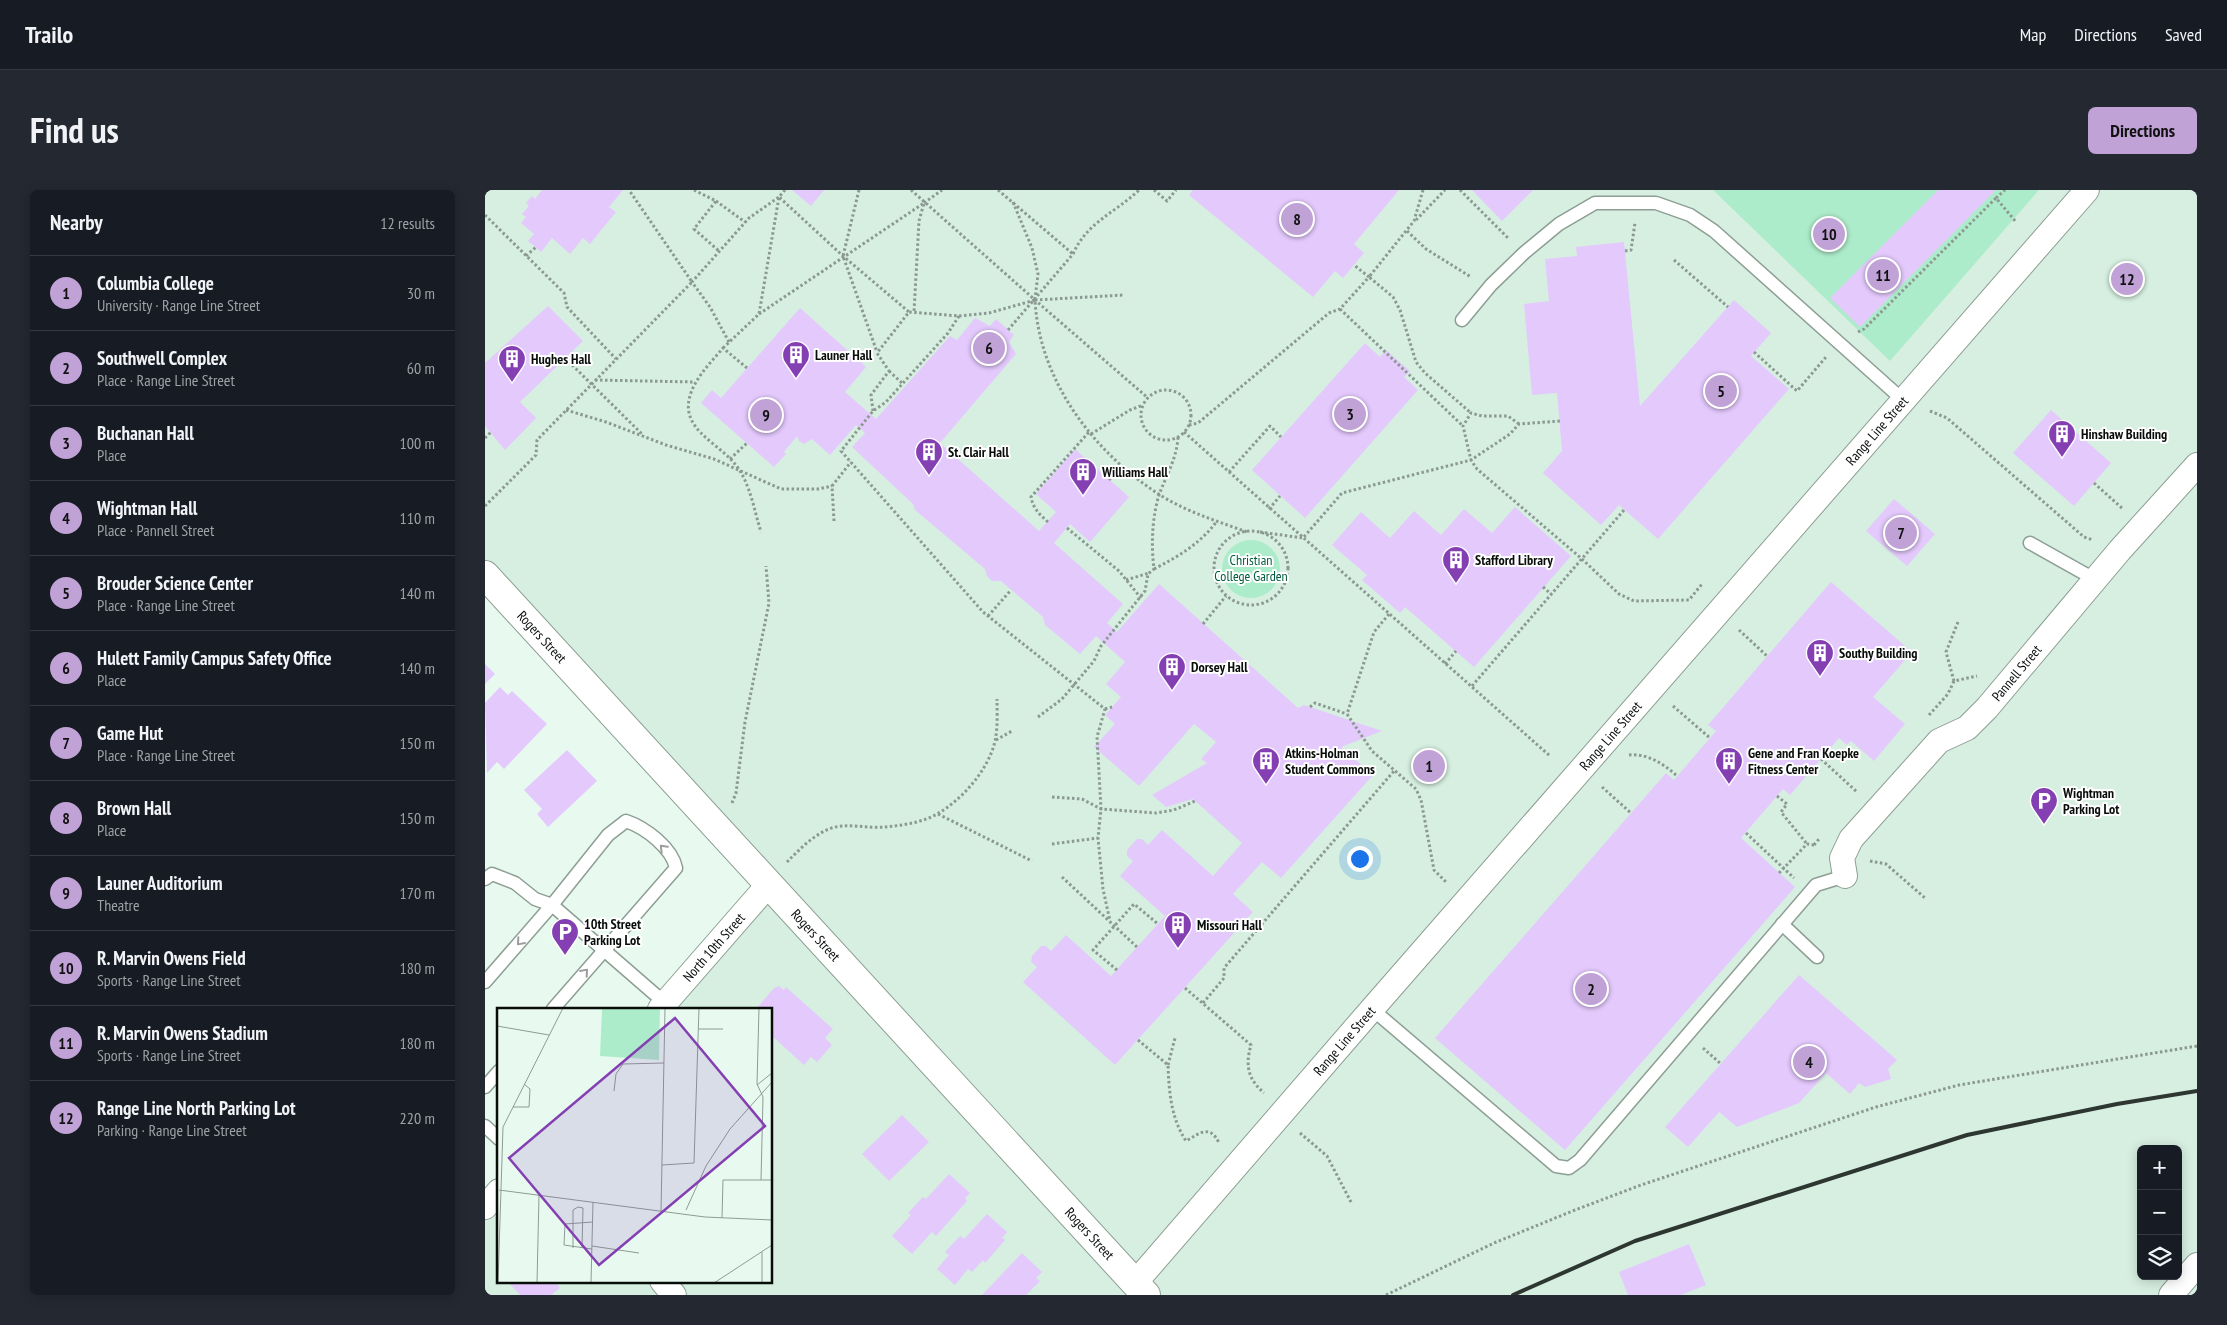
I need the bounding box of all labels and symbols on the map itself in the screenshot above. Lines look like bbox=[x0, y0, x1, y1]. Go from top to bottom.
pin: 8 bbox=[1281, 200, 1313, 238]
pin: 10 bbox=[1813, 215, 1845, 253]
pin: 11 bbox=[1867, 256, 1899, 294]
pin: 12 bbox=[2111, 260, 2143, 298]
pin: 6 bbox=[973, 329, 1005, 367]
building icon: Launer Hall bbox=[781, 340, 811, 379]
building icon: Hughes Hall bbox=[497, 344, 527, 383]
place label: Launer Hall bbox=[815, 346, 873, 364]
place label: Hughes Hall bbox=[531, 350, 592, 368]
pin: 5 bbox=[1705, 372, 1737, 410]
street label: Range Line Street bbox=[1842, 392, 1912, 469]
pin: 3 bbox=[1334, 395, 1366, 433]
pin: 9 bbox=[750, 396, 782, 434]
building icon: Hinshaw Building bbox=[2047, 419, 2077, 458]
place label: Hinshaw Building bbox=[2081, 425, 2167, 443]
building icon: St. Clair Hall bbox=[914, 437, 944, 476]
place label: St. Clair Hall bbox=[948, 443, 1009, 461]
building icon: Williams Hall bbox=[1068, 457, 1098, 496]
place label: Williams Hall bbox=[1101, 463, 1169, 481]
pin: 7 bbox=[1885, 514, 1917, 552]
building icon: Stafford Library bbox=[1441, 545, 1471, 584]
park label: Christian College Garden bbox=[1214, 551, 1288, 585]
place label: Stafford Library bbox=[1475, 551, 1553, 569]
street label: Rogers Street bbox=[513, 607, 570, 667]
building icon: Southy Building bbox=[1805, 638, 1835, 677]
street label: Pannell Street bbox=[1988, 641, 2045, 705]
place label: Southy Building bbox=[1839, 644, 1918, 662]
building icon: Dorsey Hall bbox=[1157, 652, 1187, 691]
place label: Dorsey Hall bbox=[1191, 658, 1248, 676]
street label: Range Line Street bbox=[1575, 697, 1646, 774]
place label: Atkins-Holman Student Commons bbox=[1284, 744, 1375, 778]
place label: Gene and Fran Koepke Fitness Center bbox=[1748, 744, 1859, 778]
building icon: Atkins-Holman Student Commons bbox=[1251, 746, 1281, 785]
building icon: Gene and Fran Koepke Fitness Center bbox=[1714, 746, 1744, 785]
pin: 1 bbox=[1413, 747, 1445, 785]
place label: Wightman Parking Lot bbox=[2062, 784, 2119, 818]
parking icon: Wightman Parking Lot bbox=[2029, 786, 2059, 825]
one-way arrow bbox=[660, 845, 669, 854]
your location bbox=[1347, 846, 1373, 872]
street label: Rogers Street bbox=[787, 905, 844, 965]
street label: North 10th Street bbox=[679, 909, 749, 985]
building icon: Missouri Hall bbox=[1163, 910, 1193, 949]
place label: 10th Street Parking Lot bbox=[584, 915, 641, 949]
place label: Missouri Hall bbox=[1197, 916, 1262, 934]
parking icon: 10th Street Parking Lot bbox=[550, 917, 580, 956]
one-way arrow bbox=[517, 936, 526, 945]
one-way arrow bbox=[580, 969, 588, 978]
pin: 2 bbox=[1575, 970, 1607, 1008]
street label: Range Line Street bbox=[1309, 1002, 1379, 1079]
inset map bbox=[497, 1008, 773, 1282]
pin: 4 bbox=[1793, 1043, 1825, 1081]
street label: Rogers Street bbox=[1061, 1204, 1118, 1264]

